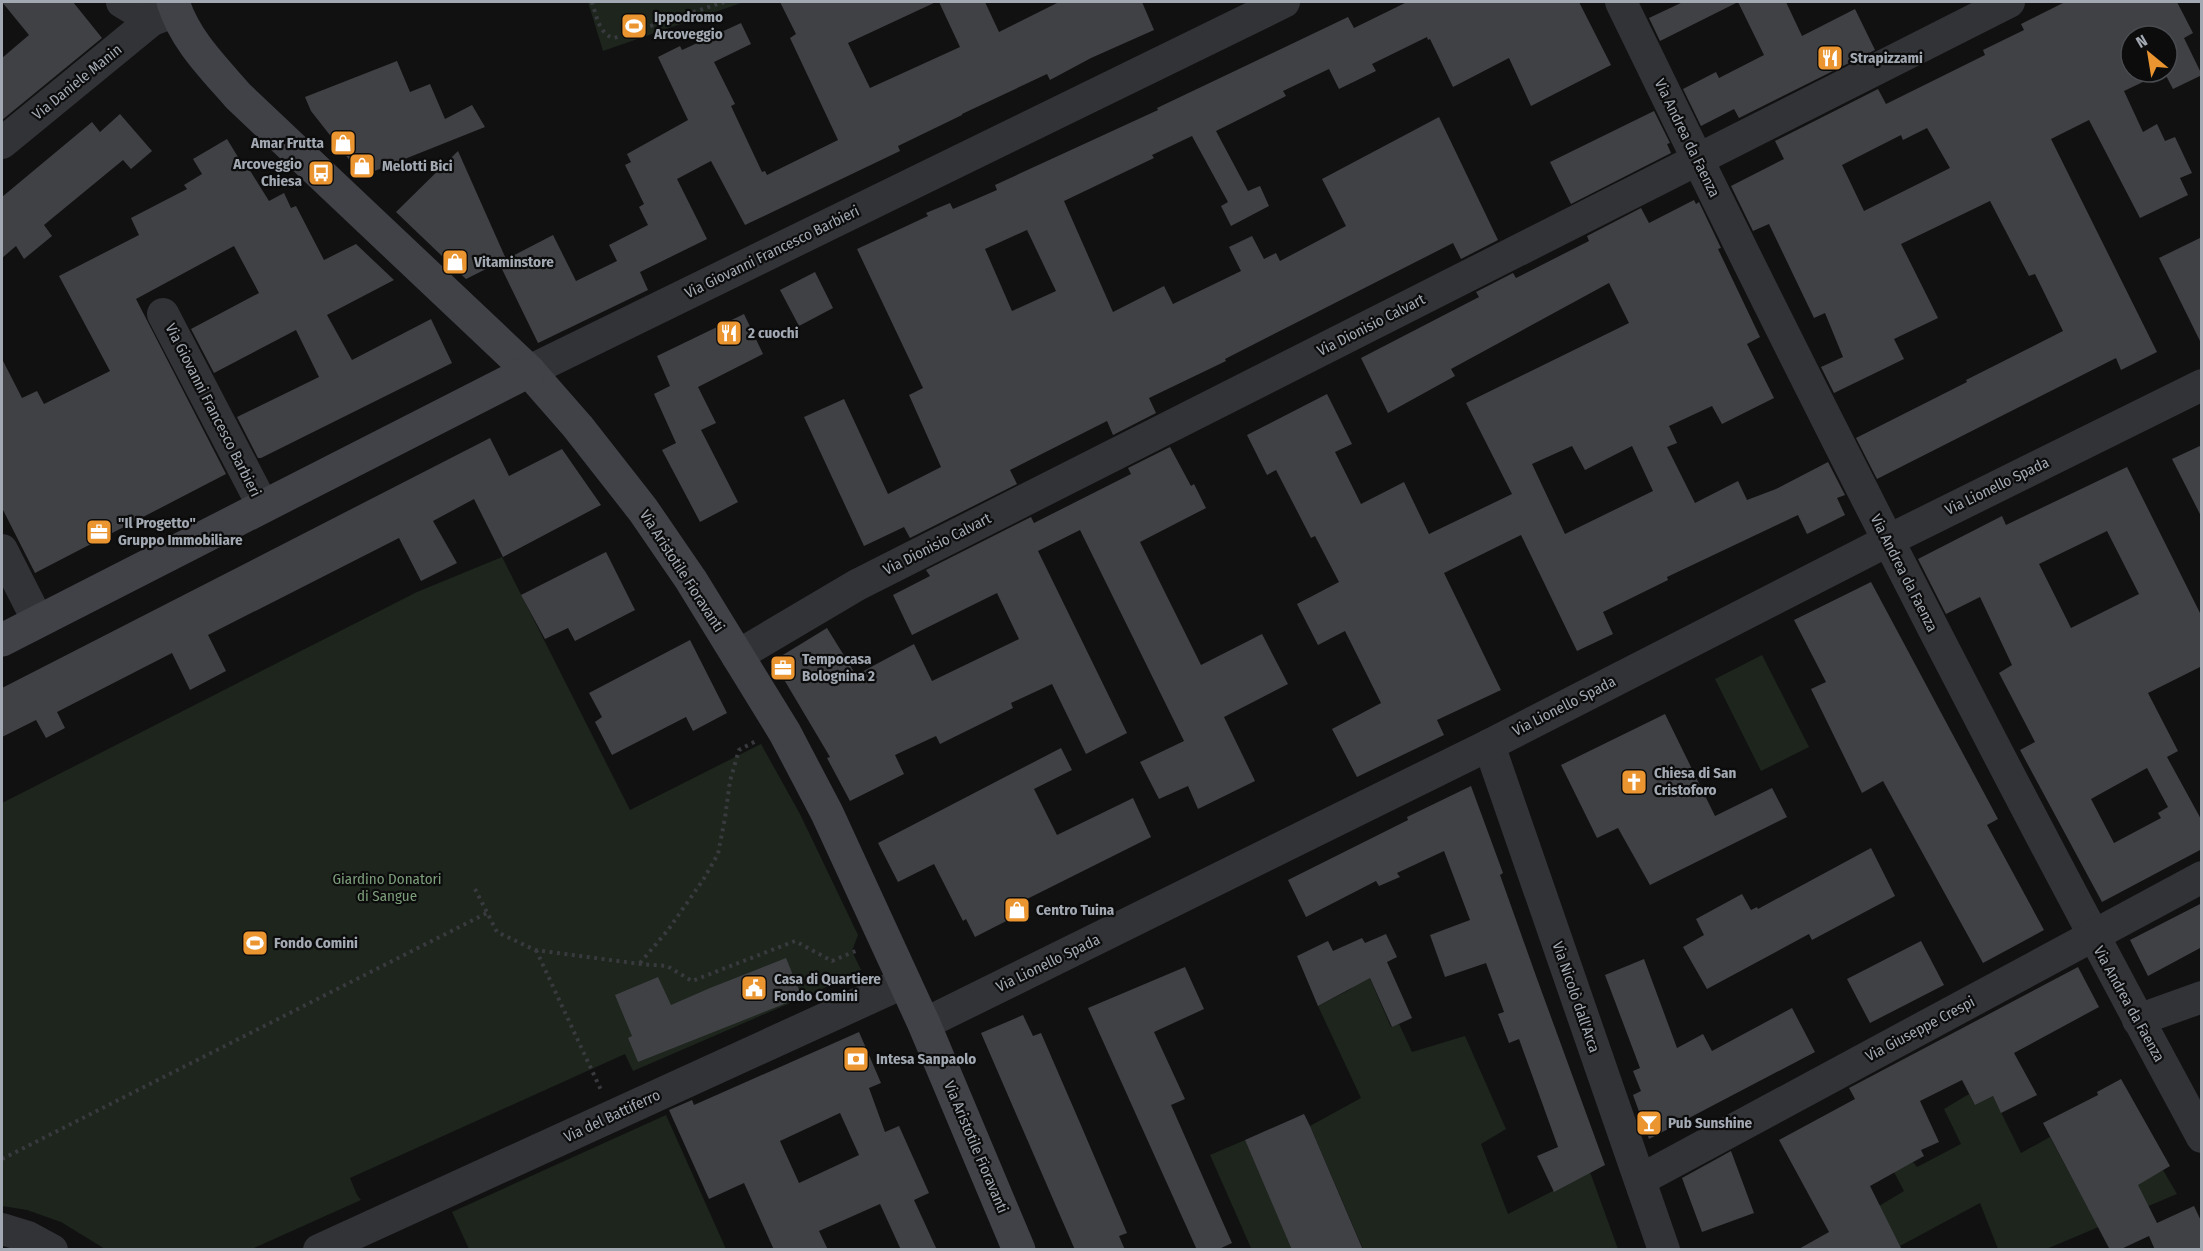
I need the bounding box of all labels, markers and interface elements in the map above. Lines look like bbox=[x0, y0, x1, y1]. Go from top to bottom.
place label: Ippodromo Arcoveggio bbox=[653, 8, 723, 43]
sports icon: Ippodromo Arcoveggio bbox=[619, 11, 649, 41]
north arrow bbox=[2119, 24, 2179, 84]
text: N bbox=[2133, 31, 2151, 52]
street label: Via Daniele Manin bbox=[29, 40, 125, 124]
restaurant icon: Strapizzami bbox=[1815, 43, 1845, 73]
place label: Strapizzami bbox=[1850, 49, 1923, 67]
street label: Via Andrea da Faenza bbox=[1651, 76, 1723, 200]
shop icon: Amar Frutta bbox=[328, 128, 358, 158]
place label: Amar Frutta bbox=[250, 134, 325, 152]
shop icon: Melotti Bici bbox=[347, 151, 377, 181]
place label: Arcoveggio Chiesa bbox=[232, 155, 303, 190]
place label: Melotti Bici bbox=[382, 157, 453, 175]
bus stop icon: Arcoveggio Chiesa bbox=[306, 158, 336, 188]
street label: Via Giovanni Francesco Barbieri bbox=[682, 202, 862, 302]
shop icon: Vitaminstore bbox=[440, 247, 470, 277]
place label: Vitaminstore bbox=[473, 253, 554, 271]
street label: Via Dionisio Calvart bbox=[1314, 290, 1428, 360]
restaurant icon: 2 cuochi bbox=[714, 318, 744, 348]
street label: Via Giovanni Francesco Barbieri bbox=[161, 320, 265, 500]
place label: 2 cuochi bbox=[747, 324, 799, 342]
street label: Via Lionello Spada bbox=[1942, 453, 2052, 519]
street label: Via Aristotile Fioravanti bbox=[636, 507, 728, 635]
street label: Via Dionisio Calvart bbox=[880, 509, 994, 579]
street label: Via Andrea da Faenza bbox=[1867, 511, 1941, 635]
place label: "Il Progetto" Gruppo Immobiliare bbox=[118, 514, 243, 549]
office icon: "Il Progetto" Gruppo Immobiliare bbox=[84, 517, 114, 547]
place label: Tempocasa Bolognina 2 bbox=[802, 650, 875, 685]
office icon: Tempocasa Bolognina 2 bbox=[768, 653, 798, 683]
street label: Via Lionello Spada bbox=[1509, 672, 1619, 740]
place label: Chiesa di San Cristoforo bbox=[1654, 764, 1737, 799]
church icon: Chiesa di San Cristoforo bbox=[1619, 767, 1649, 797]
park label: Giardino Donatori di Sangue bbox=[332, 870, 442, 905]
shop icon: Centro Tuina bbox=[1002, 895, 1032, 925]
place label: Centro Tuina bbox=[1036, 901, 1115, 919]
sports icon: Fondo Comini bbox=[240, 928, 270, 958]
street label: Via Lionello Spada bbox=[993, 930, 1103, 996]
place label: Fondo Comini bbox=[274, 934, 358, 952]
street label: Via Nicolò dall'Arca bbox=[1549, 939, 1603, 1055]
street label: Via Andrea da Faenza bbox=[2090, 943, 2168, 1065]
place label: Casa di Quartiere Fondo Comini bbox=[774, 970, 881, 1005]
public building icon: Casa di Quartiere Fondo Comini bbox=[739, 973, 769, 1003]
street label: Via Giuseppe Crespi bbox=[1862, 993, 1978, 1065]
bank icon: Intesa Sanpaolo bbox=[841, 1044, 871, 1074]
place label: Intesa Sanpaolo bbox=[876, 1050, 976, 1068]
street label: Via Aristotile Fioravanti bbox=[940, 1078, 1012, 1216]
street label: Via del Battiferro bbox=[561, 1086, 663, 1146]
bar icon: Pub Sunshine bbox=[1634, 1108, 1664, 1138]
place label: Pub Sunshine bbox=[1668, 1114, 1753, 1132]

